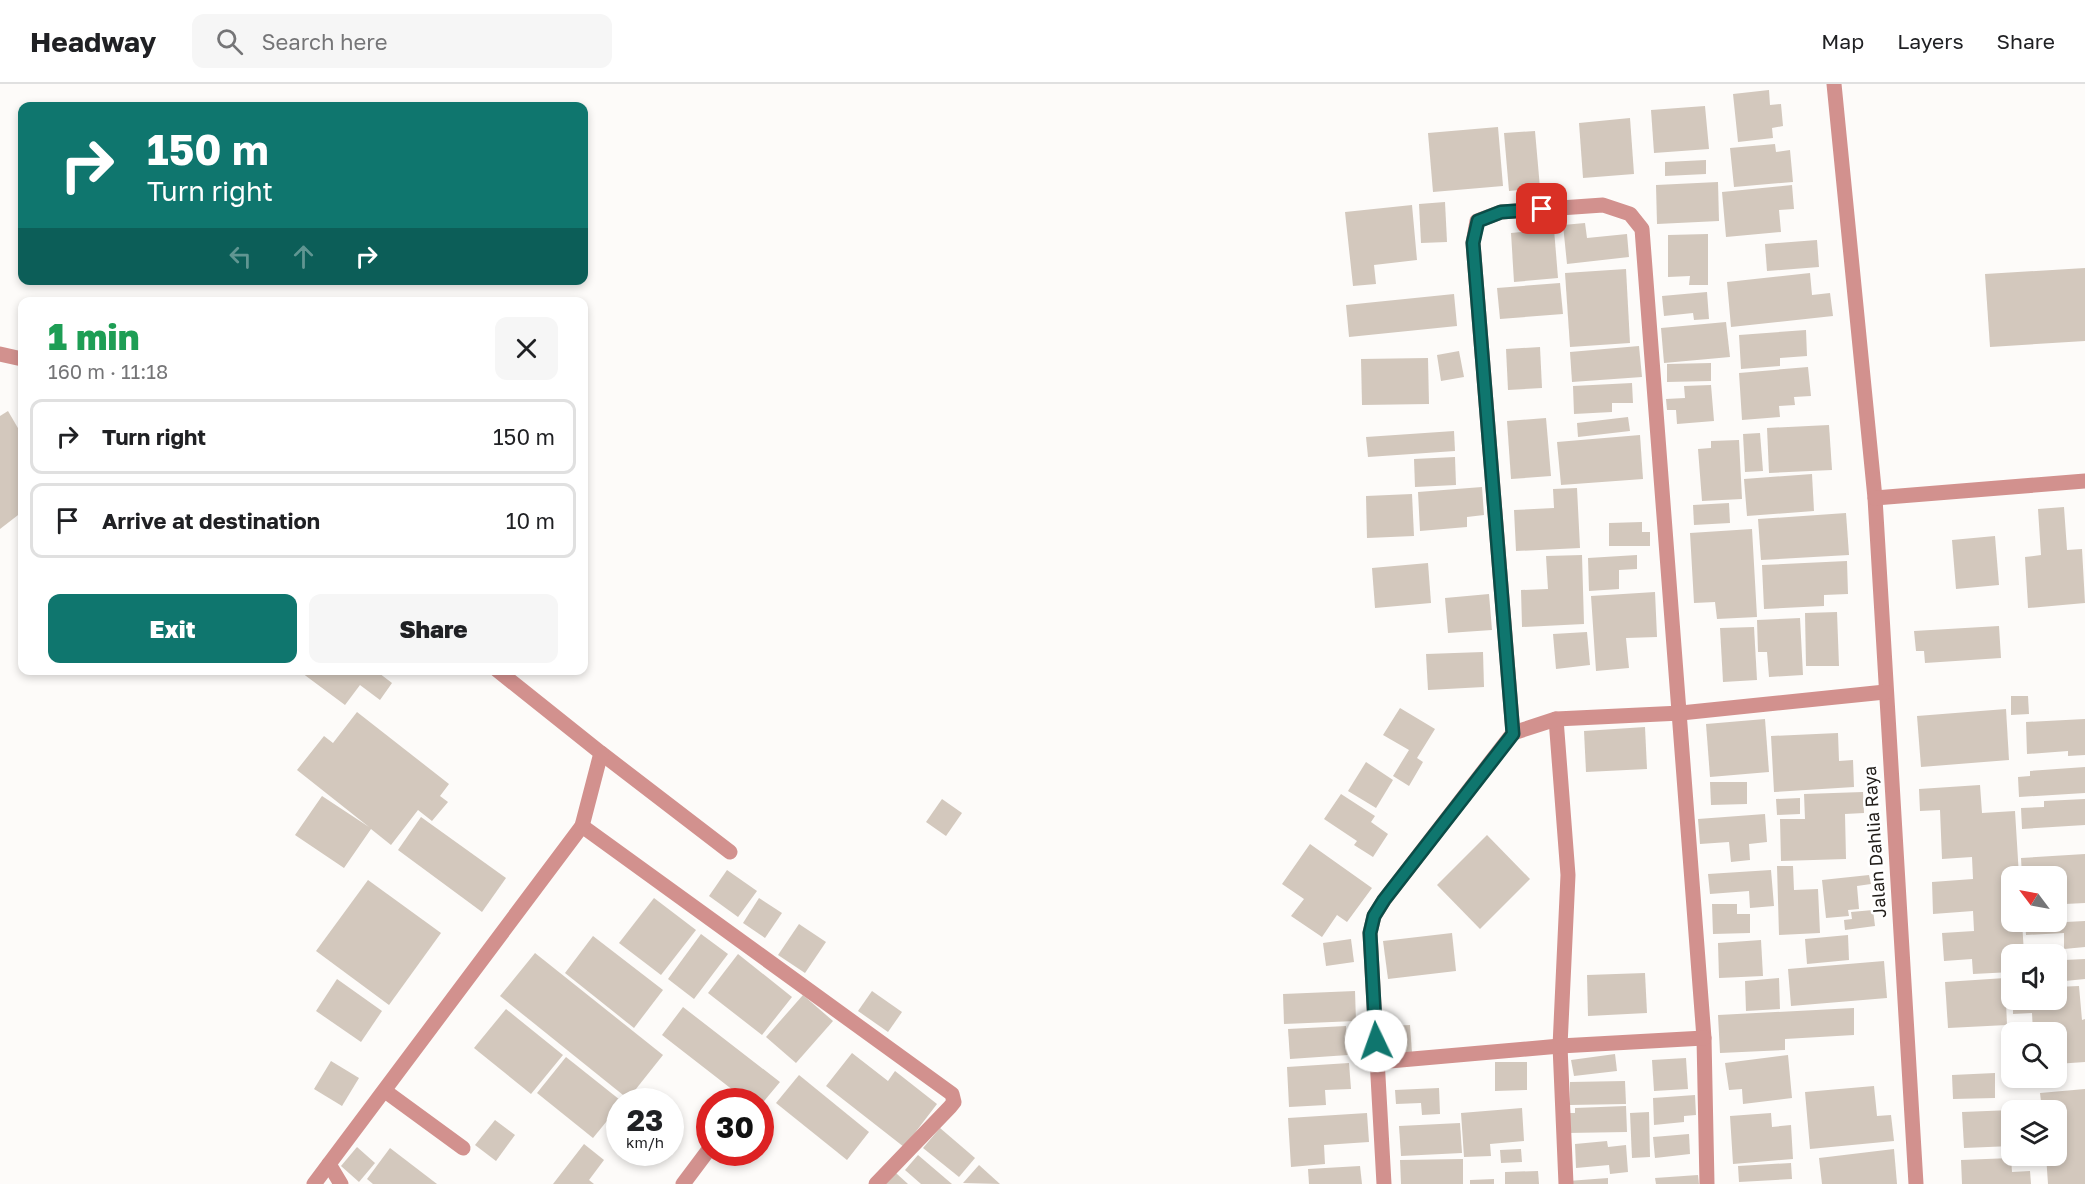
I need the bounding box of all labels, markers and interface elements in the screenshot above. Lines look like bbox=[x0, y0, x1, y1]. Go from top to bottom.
search box bbox=[192, 14, 612, 68]
text: Headway bbox=[30, 25, 156, 58]
icon: search bbox=[213, 25, 246, 58]
text: Search here bbox=[261, 28, 387, 55]
text: Map bbox=[1821, 28, 1864, 54]
text: Layers bbox=[1897, 28, 1964, 54]
text: Share bbox=[1997, 28, 2055, 54]
text: 150 m bbox=[147, 124, 269, 174]
icon: right bbox=[48, 126, 126, 204]
text: Turn right bbox=[147, 175, 273, 207]
pin bbox=[1516, 183, 1567, 234]
icon: arrive bbox=[1525, 192, 1558, 225]
icon: left bbox=[224, 240, 257, 273]
icon: ahead bbox=[287, 240, 320, 273]
icon: right bbox=[350, 240, 383, 273]
text: 1 min bbox=[48, 315, 139, 358]
button: close bbox=[495, 317, 558, 380]
text: 160 m · 11:18 bbox=[48, 359, 168, 383]
icon: right bbox=[51, 420, 84, 453]
text: Turn right bbox=[102, 423, 206, 450]
text: 150 m bbox=[493, 423, 555, 450]
icon: arrive bbox=[51, 504, 84, 537]
text: Arrive at destination bbox=[102, 507, 320, 534]
text: 10 m bbox=[506, 507, 555, 534]
button: Exit bbox=[48, 594, 297, 663]
button: Share bbox=[309, 594, 558, 663]
street label: Jalan Dahlia Raya bbox=[1858, 765, 1890, 919]
north arrow bbox=[2001, 866, 2067, 932]
map controls bbox=[2001, 866, 2067, 1166]
button: sound bbox=[2001, 944, 2067, 1010]
position arrow bbox=[1344, 1009, 1408, 1073]
button: search bbox=[2001, 1022, 2067, 1088]
speed limit sign: 30 bbox=[696, 1088, 774, 1166]
button: layers bbox=[2001, 1100, 2067, 1166]
text: 23 bbox=[627, 1102, 663, 1138]
text: km/h bbox=[626, 1133, 664, 1151]

